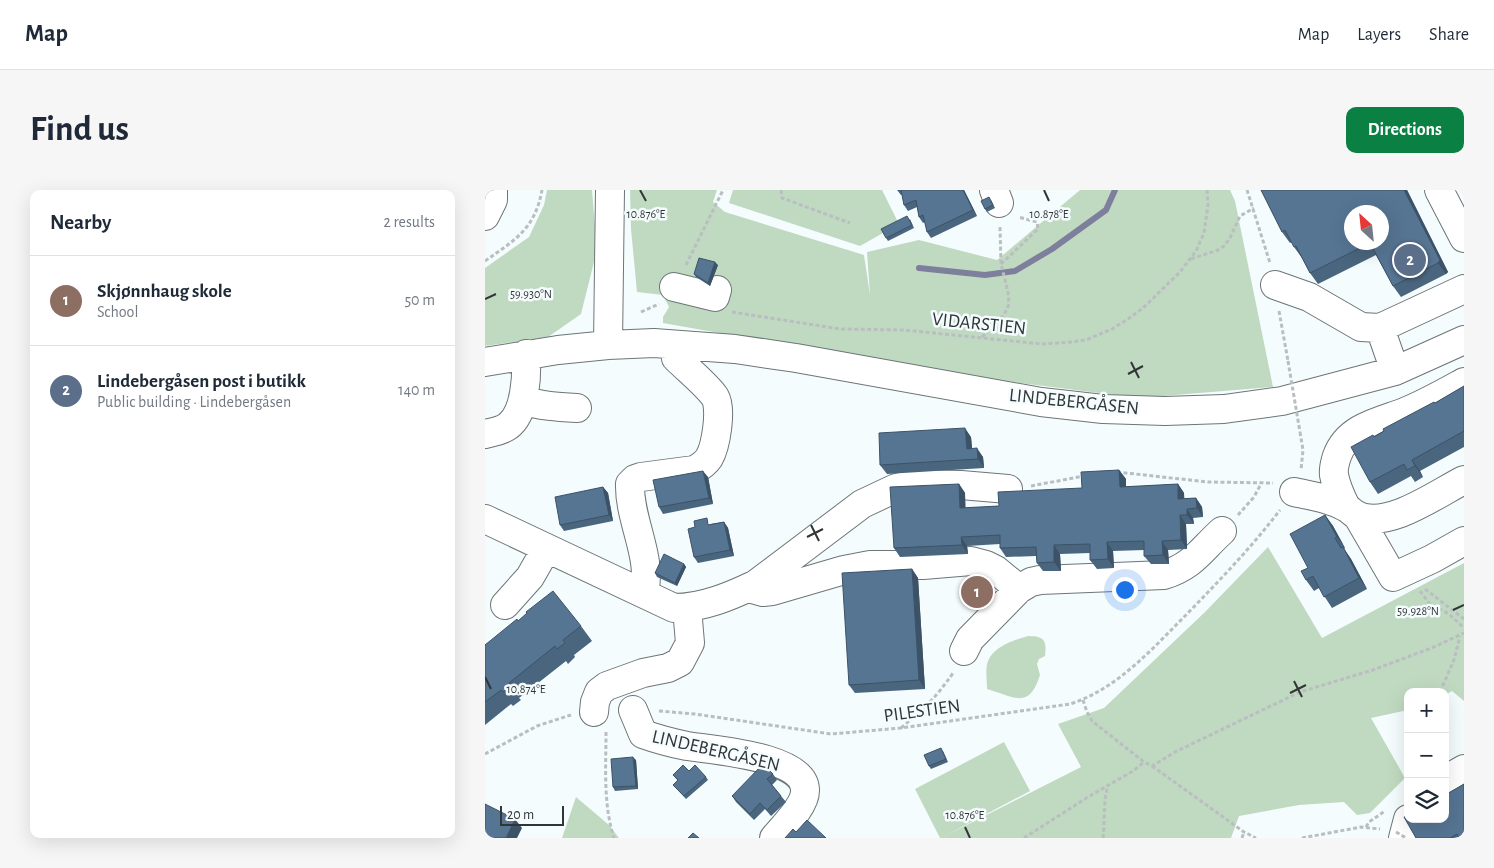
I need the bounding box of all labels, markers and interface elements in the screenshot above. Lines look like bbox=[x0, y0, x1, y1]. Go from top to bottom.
text: Map bbox=[25, 22, 68, 46]
text: Map bbox=[1298, 26, 1329, 44]
text: Layers bbox=[1357, 26, 1401, 44]
text: Share bbox=[1429, 26, 1469, 44]
button: Directions bbox=[1346, 107, 1464, 153]
text: Find us bbox=[30, 112, 129, 147]
north arrow bbox=[1344, 205, 1389, 250]
text: 10.876°E bbox=[627, 208, 666, 220]
text: 10.878°E bbox=[1030, 208, 1069, 220]
text: Nearby bbox=[50, 212, 111, 233]
text: 2 results bbox=[383, 214, 435, 230]
pin: 2 bbox=[1394, 241, 1426, 279]
text: Skjønnhaug skole bbox=[97, 282, 232, 301]
text: 59.930°N bbox=[510, 288, 552, 300]
text: 1 bbox=[63, 292, 69, 308]
text: 50 m bbox=[404, 292, 435, 308]
text: School bbox=[97, 304, 138, 320]
street label: VIDARSTIEN bbox=[931, 310, 1027, 338]
text: Lindebergåsen post i butikk bbox=[97, 372, 306, 391]
text: 2 bbox=[62, 382, 70, 398]
text: 140 m bbox=[398, 382, 435, 398]
street label: LINDEBERGÅSEN bbox=[1008, 384, 1140, 418]
text: Public building · Lindebergåsen bbox=[97, 394, 291, 410]
pin: 1 bbox=[961, 573, 993, 611]
your location bbox=[1112, 577, 1138, 603]
text: 59.928°N bbox=[1397, 605, 1439, 617]
text: 10.874°E bbox=[507, 683, 546, 695]
map controls bbox=[1404, 688, 1449, 823]
button: + bbox=[1404, 688, 1449, 733]
street label: PILESTIEN bbox=[882, 696, 962, 726]
street label: LINDEBERGÅSEN bbox=[650, 725, 782, 775]
button: − bbox=[1404, 733, 1449, 778]
button: layers bbox=[1404, 778, 1449, 823]
scale bar bbox=[500, 803, 564, 826]
text: 20 m bbox=[507, 808, 534, 822]
text: 10.876°E bbox=[946, 809, 985, 821]

